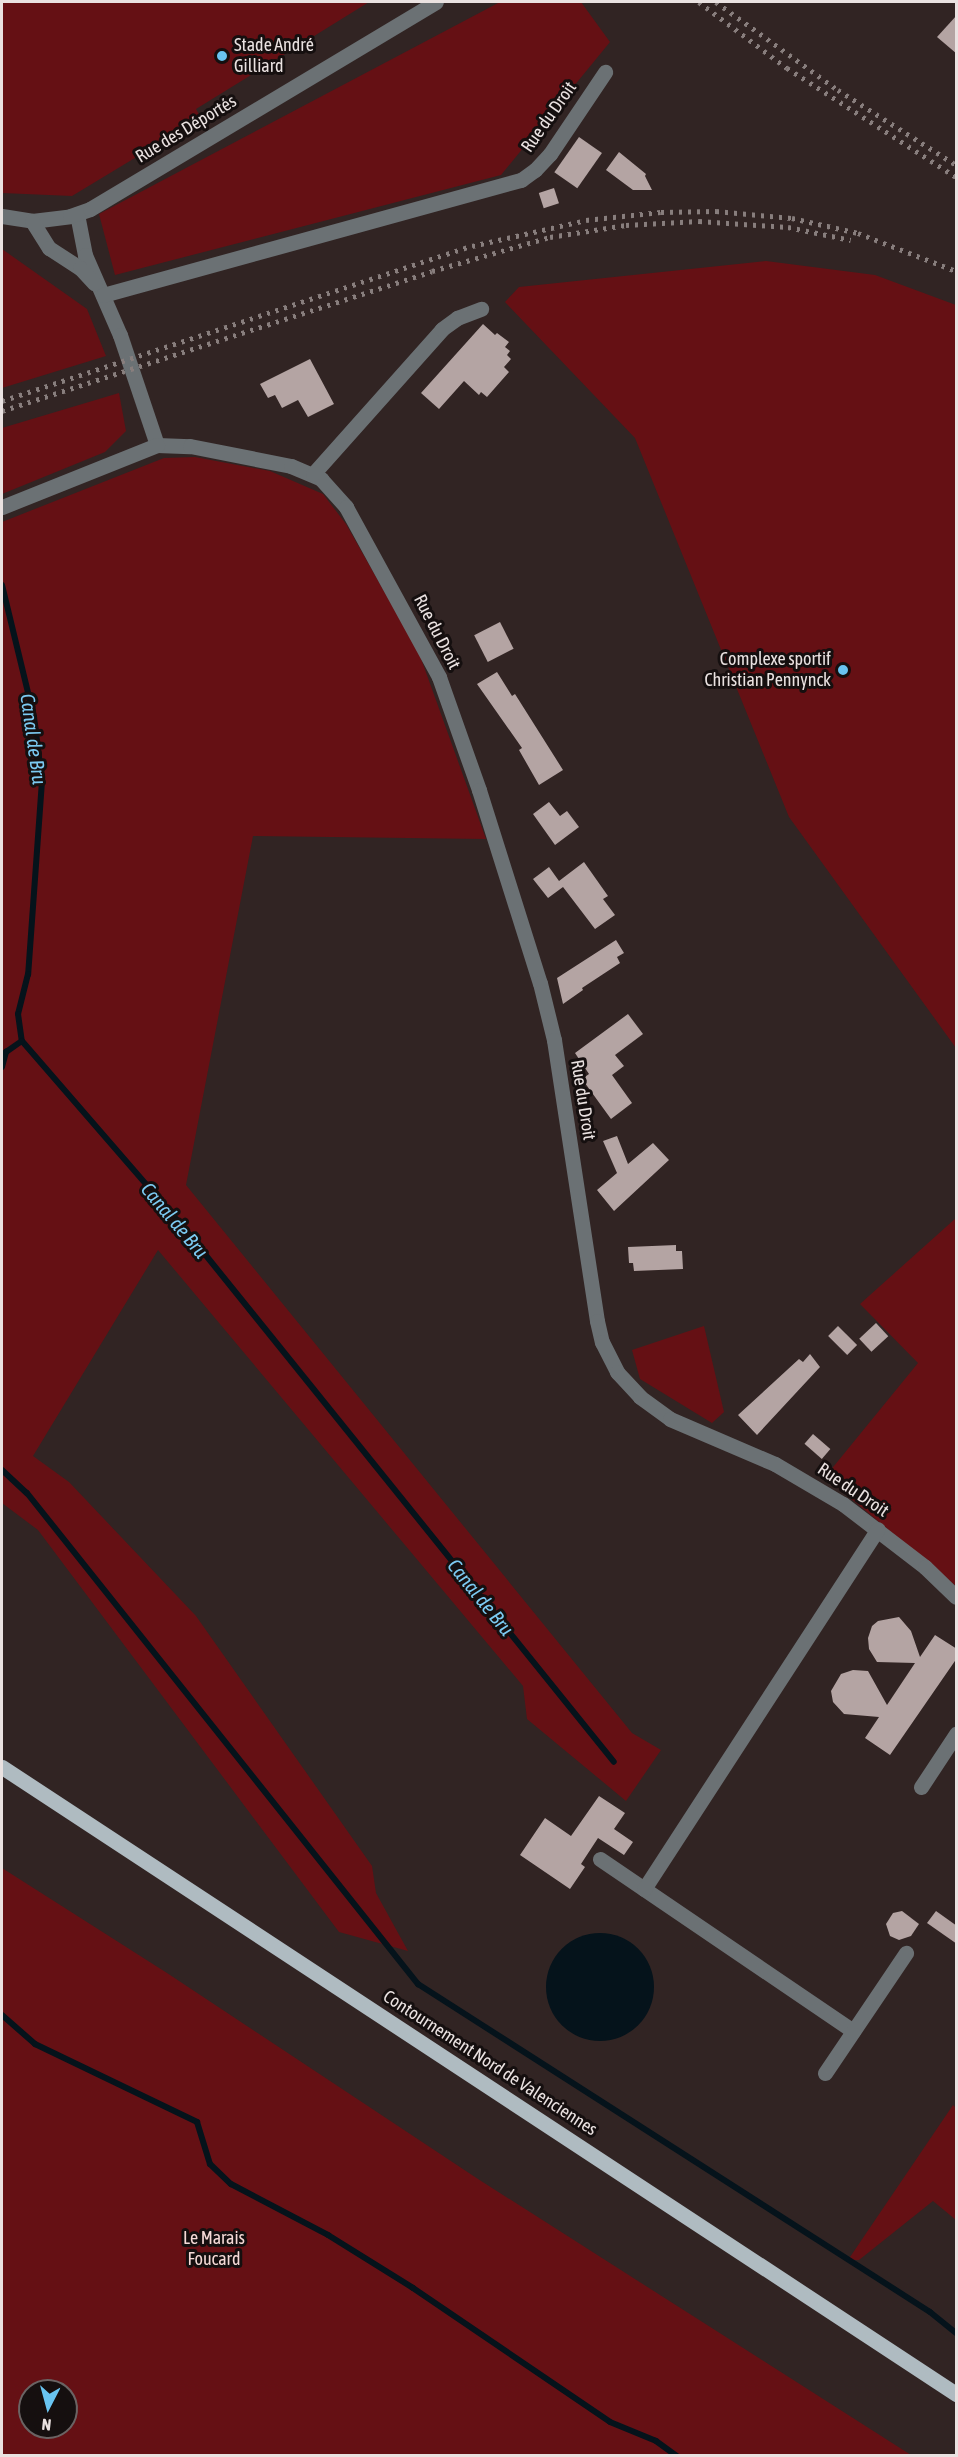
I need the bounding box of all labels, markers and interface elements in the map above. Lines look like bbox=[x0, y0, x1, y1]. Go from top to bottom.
place label: Stade André Gilliard bbox=[234, 35, 314, 78]
marker: Stade André Gilliard bbox=[215, 49, 229, 63]
street label: Rue du Droit bbox=[517, 78, 581, 156]
street label: Rue des Déportés bbox=[132, 90, 240, 168]
street label: Rue du Droit bbox=[409, 591, 465, 673]
place label: Complexe sportif Christian Pennynck bbox=[704, 649, 831, 692]
marker: Complexe sportif Christian Pennynck bbox=[836, 663, 850, 677]
water label: Canal de Bru bbox=[16, 692, 52, 786]
street label: Rue du Droit bbox=[566, 1058, 600, 1142]
water label: Canal de Bru bbox=[136, 1177, 214, 1263]
street label: Rue du Droit bbox=[813, 1458, 893, 1522]
water label: Canal de Bru bbox=[443, 1554, 519, 1640]
street label: Contournement Nord de Valenciennes bbox=[379, 1986, 601, 2140]
park label: Le Marais Foucard bbox=[183, 2228, 245, 2270]
north arrow bbox=[18, 2379, 78, 2439]
text: N bbox=[41, 2415, 52, 2434]

